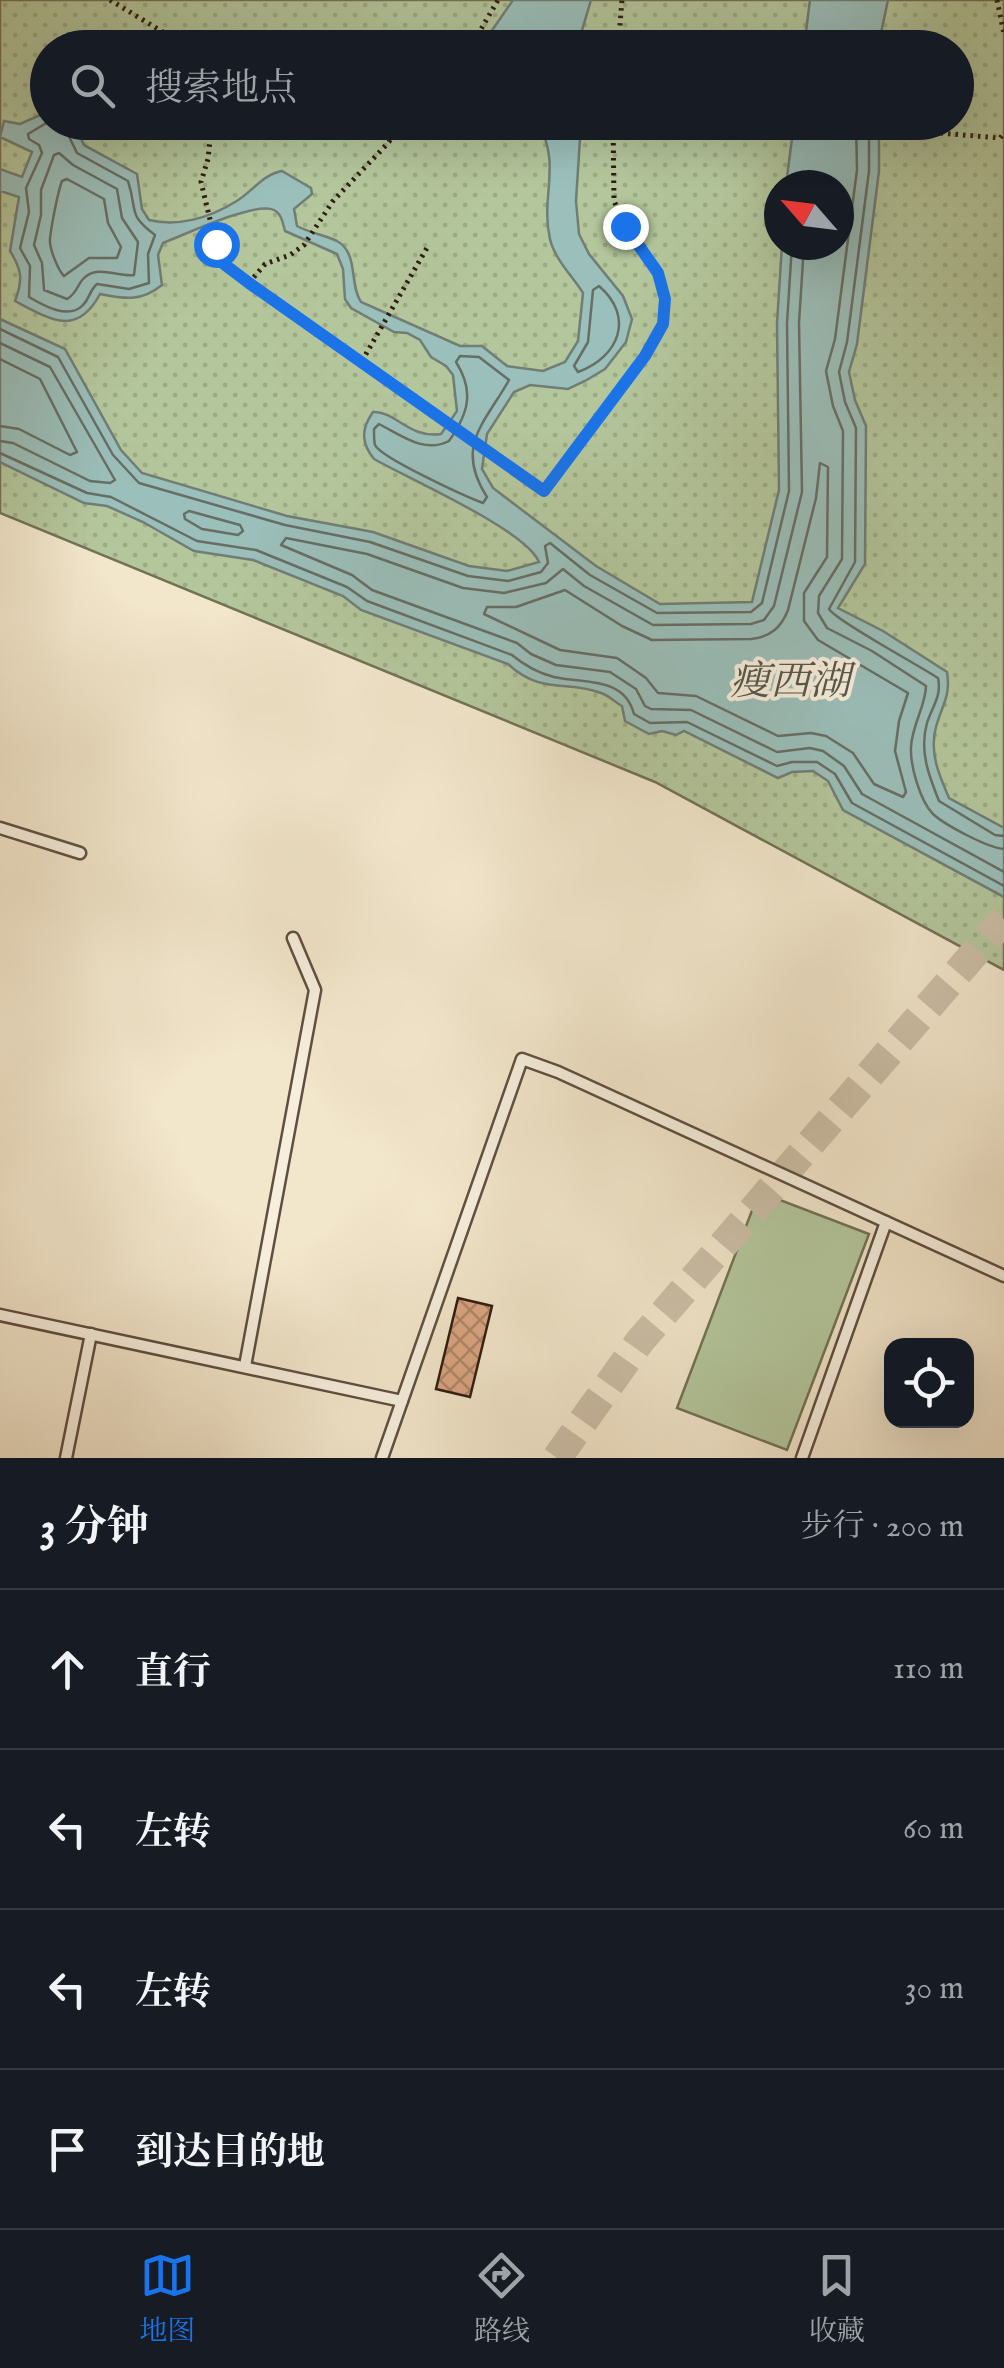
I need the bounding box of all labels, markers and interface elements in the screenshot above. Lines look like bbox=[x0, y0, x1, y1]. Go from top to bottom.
search box bbox=[30, 30, 974, 140]
icon: search bbox=[65, 58, 120, 113]
text: 搜索地点 bbox=[145, 66, 297, 114]
north arrow bbox=[764, 170, 854, 260]
route end bbox=[603, 204, 649, 250]
route start bbox=[194, 222, 240, 268]
water label: 瘦西湖 bbox=[730, 658, 856, 709]
map controls bbox=[884, 1338, 974, 1428]
button: locate bbox=[884, 1338, 974, 1428]
text: 3 分钟 bbox=[40, 1502, 149, 1555]
text: 步行 · 200 m bbox=[801, 1507, 964, 1548]
icon: ahead bbox=[40, 1642, 95, 1697]
text: 110 m bbox=[893, 1649, 964, 1690]
text: 直行 bbox=[135, 1650, 211, 1698]
icon: left bbox=[40, 1802, 95, 1857]
text: 60 m bbox=[903, 1809, 964, 1850]
text: 左转 bbox=[135, 1810, 211, 1858]
icon: left bbox=[40, 1962, 95, 2017]
text: 30 m bbox=[905, 1969, 964, 2010]
text: 左转 bbox=[135, 1970, 211, 2018]
icon: arrive bbox=[40, 2122, 95, 2177]
text: 到达目的地 bbox=[135, 2130, 325, 2178]
tab: 地图 bbox=[139, 2248, 195, 2350]
tab: 路线 bbox=[474, 2248, 530, 2350]
tab: 收藏 bbox=[809, 2248, 865, 2350]

